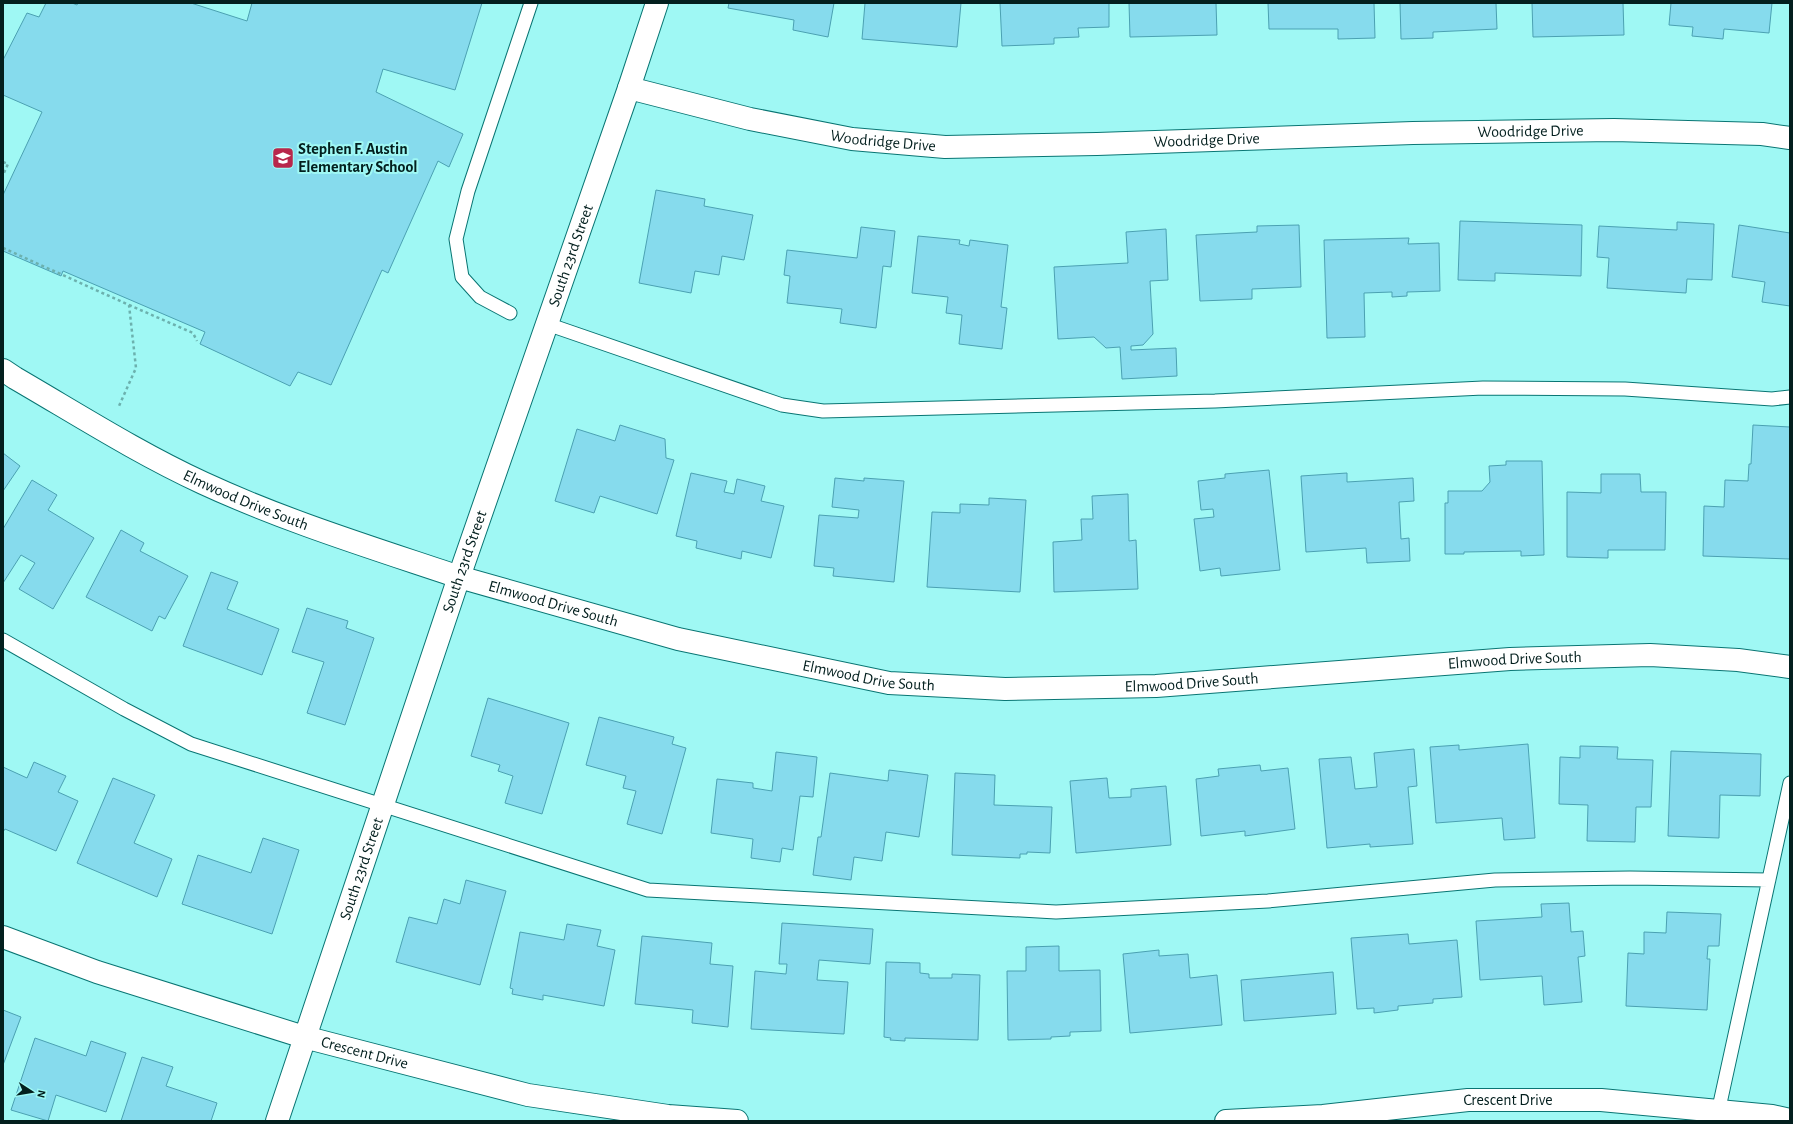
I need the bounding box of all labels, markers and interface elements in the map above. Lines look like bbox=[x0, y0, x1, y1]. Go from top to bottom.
street label: Woodridge Drive bbox=[1477, 122, 1584, 140]
street label: Woodridge Drive bbox=[829, 127, 937, 154]
street label: Woodridge Drive bbox=[1153, 130, 1260, 150]
place label: Stephen F. Austin Elementary School bbox=[298, 141, 418, 176]
school or university icon: Stephen F. Austin Elementary School bbox=[270, 145, 296, 171]
street label: South 23rd Street bbox=[546, 202, 596, 309]
street label: Elmwood Drive South bbox=[181, 467, 311, 533]
street label: South 23rd Street bbox=[440, 508, 490, 615]
street label: Elmwood Drive South bbox=[487, 578, 620, 630]
street label: Elmwood Drive South bbox=[1447, 649, 1582, 672]
street label: Elmwood Drive South bbox=[801, 657, 935, 693]
street label: Elmwood Drive South bbox=[1125, 670, 1259, 695]
street label: South 23rd Street bbox=[337, 815, 386, 922]
street label: Crescent Drive bbox=[319, 1034, 410, 1072]
north arrow bbox=[12, 1072, 52, 1112]
text: N bbox=[35, 1089, 47, 1099]
street label: Crescent Drive bbox=[1462, 1092, 1553, 1108]

